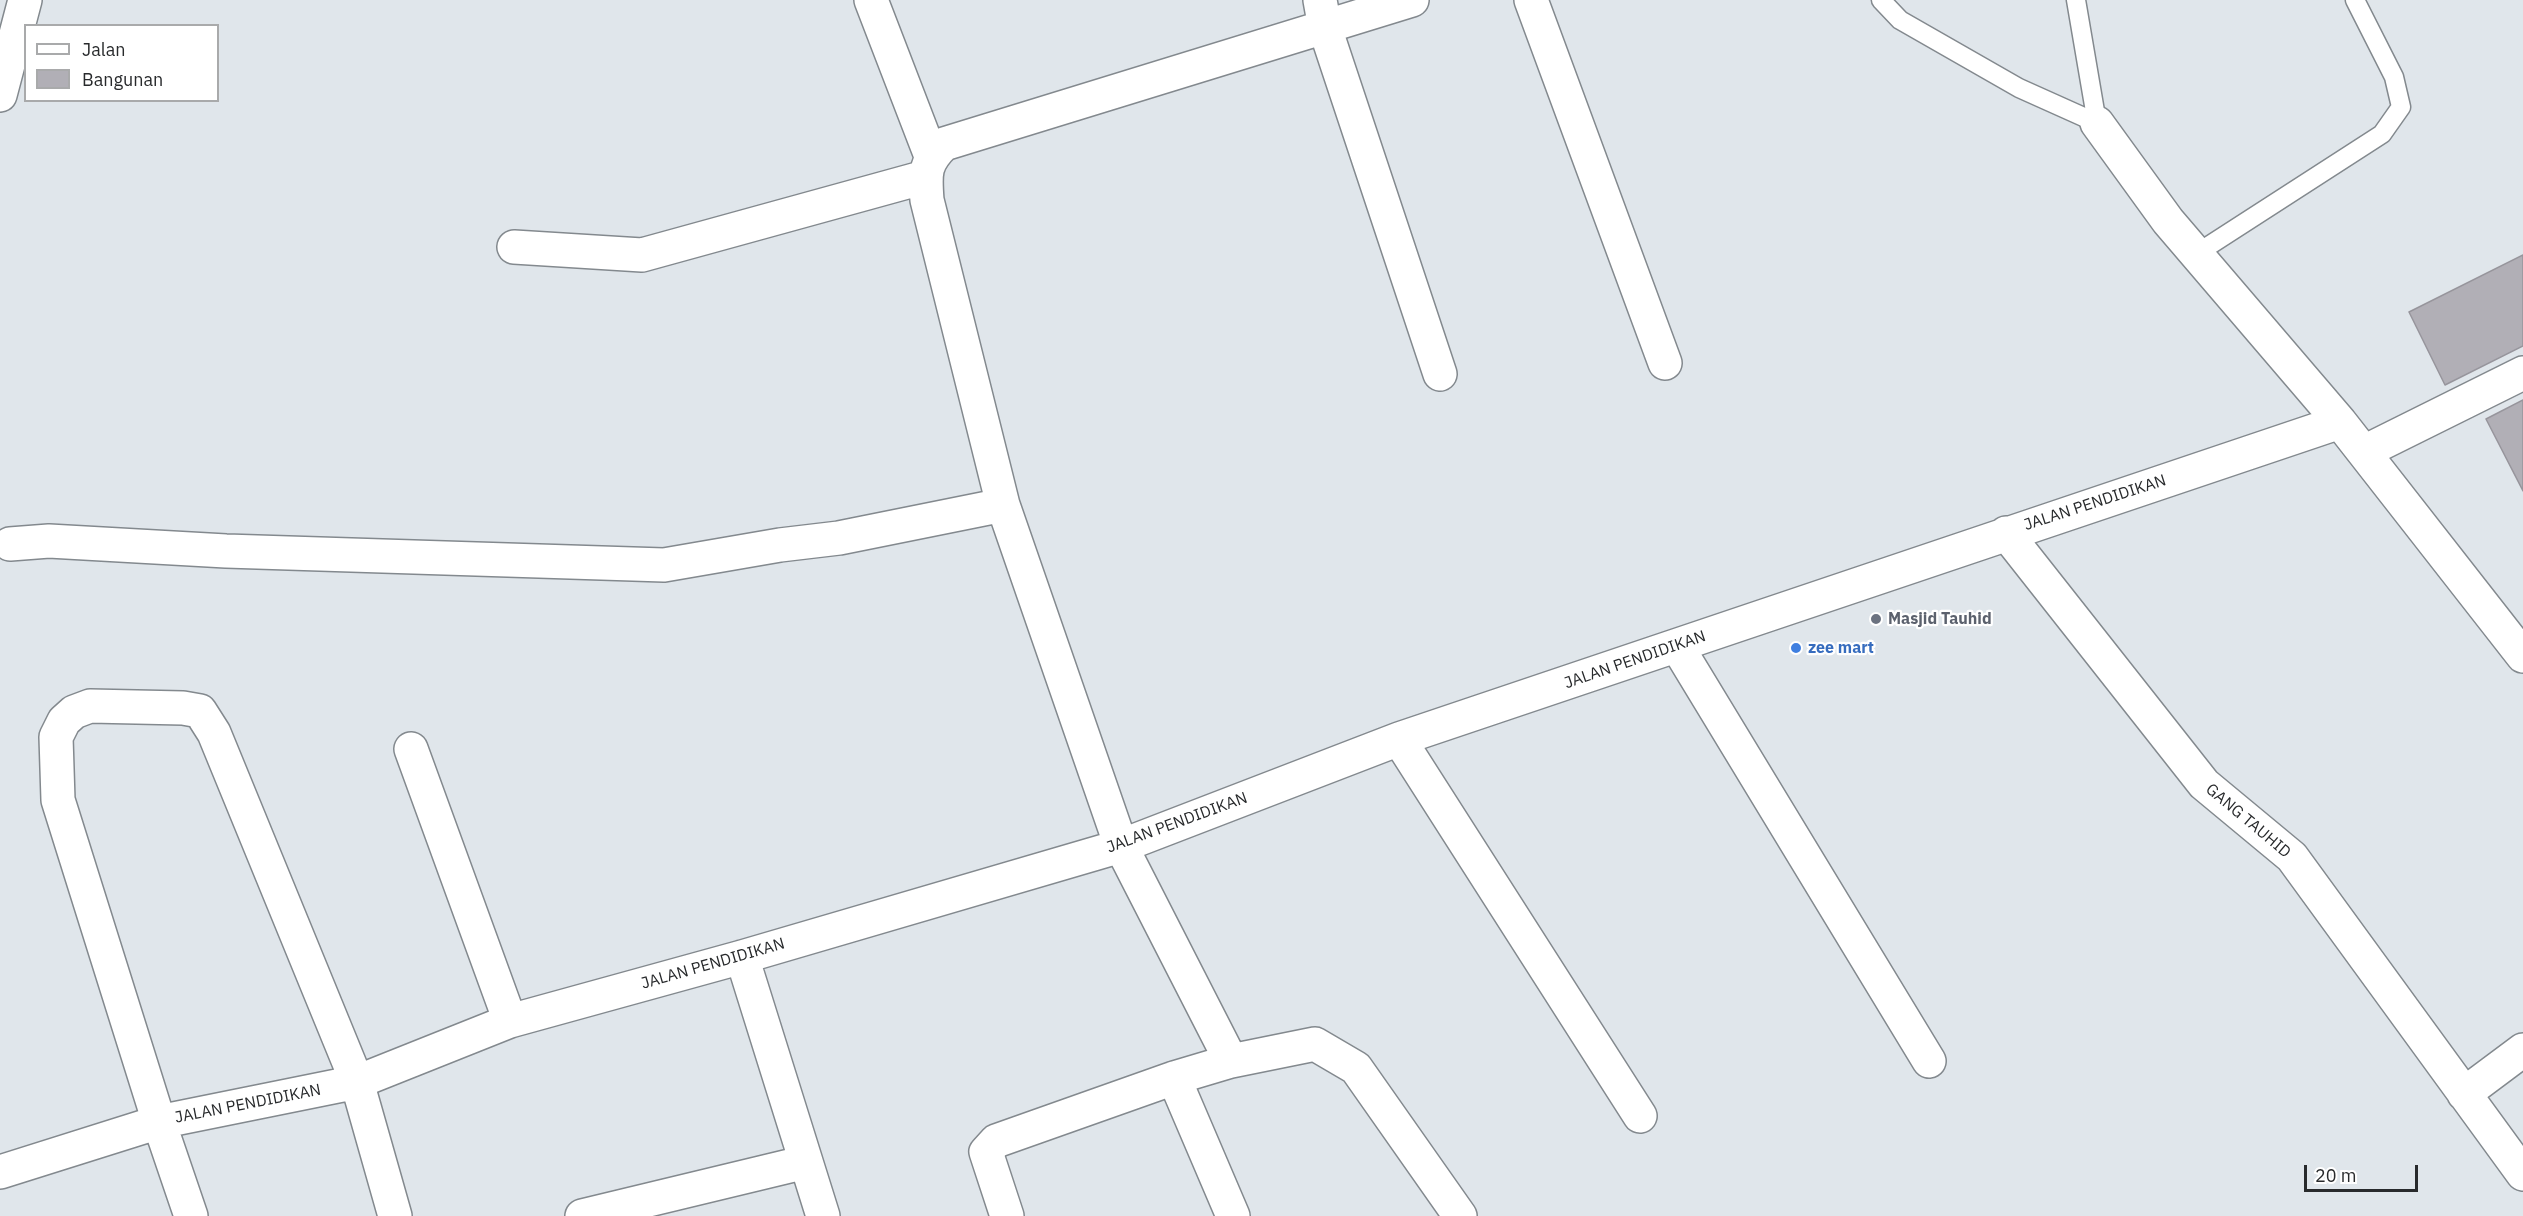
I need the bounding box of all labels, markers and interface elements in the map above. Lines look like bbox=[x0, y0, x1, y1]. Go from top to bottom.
legend bbox=[24, 24, 219, 102]
text: Jalan bbox=[82, 38, 126, 61]
text: Bangunan bbox=[82, 68, 163, 91]
street label: JALAN PENDIDIKAN bbox=[2022, 471, 2168, 535]
place label: Masjid Tauhid bbox=[1888, 609, 1992, 629]
marker: Masjid Tauhid bbox=[1869, 612, 1883, 626]
street label: JALAN PENDIDIKAN bbox=[1562, 627, 1708, 693]
place label: zee mart bbox=[1808, 638, 1874, 658]
marker: zee mart bbox=[1789, 641, 1803, 655]
street label: GANG TAUHID bbox=[2202, 780, 2294, 862]
street label: JALAN PENDIDIKAN bbox=[1104, 789, 1250, 857]
street label: JALAN PENDIDIKAN bbox=[639, 934, 787, 994]
street label: JALAN PENDIDIKAN bbox=[173, 1080, 323, 1128]
scale bar bbox=[2307, 1153, 2421, 1191]
text: 20 m bbox=[2315, 1164, 2357, 1187]

